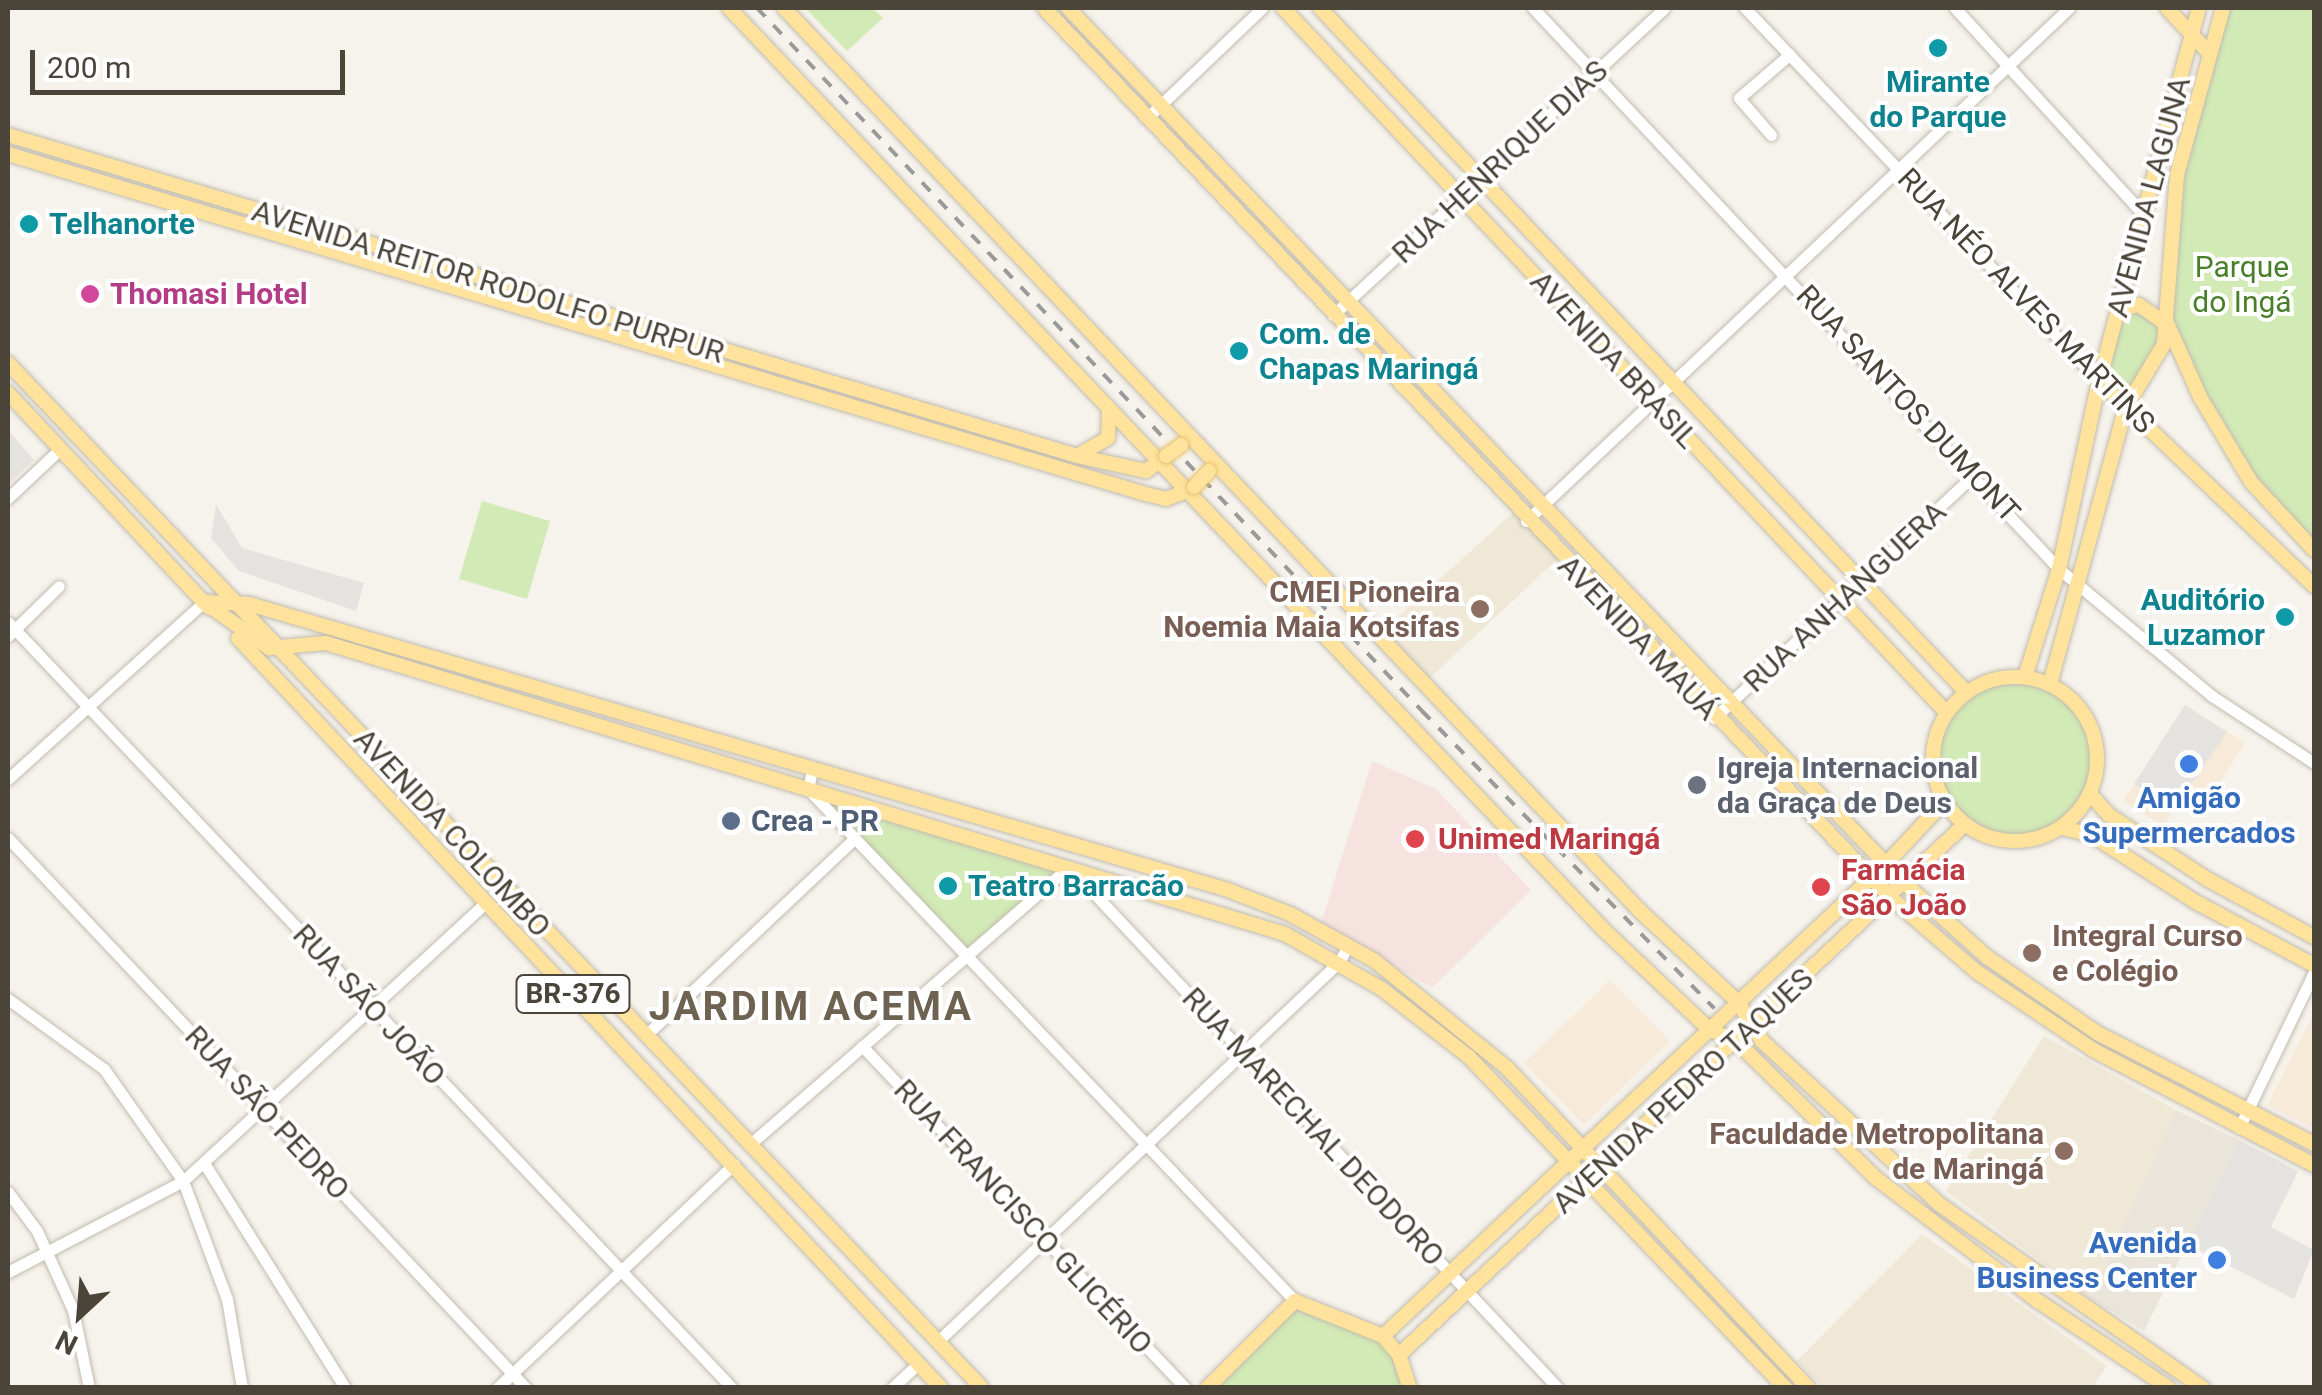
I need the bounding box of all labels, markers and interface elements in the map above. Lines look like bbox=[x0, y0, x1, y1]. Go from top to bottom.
scale bar bbox=[35, 30, 350, 92]
marker: Mirante do Parque bbox=[1927, 37, 1949, 59]
text: 200 m bbox=[47, 50, 131, 85]
street label: RUA HENRIQUE DIAS bbox=[1385, 53, 1615, 271]
place label: Mirante do Parque bbox=[1869, 64, 2007, 134]
street label: AVENIDA LAGUNA bbox=[2100, 73, 2198, 321]
street label: RUA NÉO ALVES MARTINS bbox=[1890, 161, 2162, 441]
street label: AVENIDA REITOR RODOLFO PURPUR bbox=[248, 193, 728, 371]
place label: Telhanorte bbox=[49, 206, 195, 242]
marker: Telhanorte bbox=[18, 213, 40, 235]
park label: Parque do Ingá bbox=[2192, 249, 2292, 320]
street label: AVENIDA BRASIL bbox=[1523, 264, 1705, 456]
place label: Thomasi Hotel bbox=[110, 276, 308, 312]
street label: RUA SANTOS DUMONT bbox=[1789, 278, 2027, 530]
marker: Thomasi Hotel bbox=[79, 283, 101, 305]
place label: Com. de Chapas Maringá bbox=[1259, 316, 1479, 386]
marker: Com. de Chapas Maringá bbox=[1228, 340, 1250, 362]
street label: RUA ANHANGUERA bbox=[1736, 494, 1954, 700]
street label: AVENIDA MAUÁ bbox=[1550, 548, 1726, 728]
place label: CMEI Pioneira Noemia Maia Kotsifas bbox=[1163, 574, 1460, 644]
place label: Auditório Luzamor bbox=[2141, 582, 2265, 652]
marker: CMEI Pioneira Noemia Maia Kotsifas bbox=[1469, 598, 1491, 620]
marker: Auditório Luzamor bbox=[2274, 606, 2296, 628]
street label: AVENIDA COLOMBO bbox=[346, 721, 558, 945]
place label: Igreja Internacional da Graça de Deus bbox=[1717, 750, 1978, 820]
marker: Amigão Supermercados bbox=[2178, 753, 2200, 775]
marker: Igreja Internacional da Graça de Deus bbox=[1686, 774, 1708, 796]
place label: Amigão Supermercados bbox=[2082, 780, 2296, 850]
place label: Crea - PR bbox=[751, 803, 879, 839]
marker: Crea - PR bbox=[720, 810, 742, 832]
place label: Unimed Maringá bbox=[1438, 821, 1660, 857]
marker: Unimed Maringá bbox=[1402, 826, 1428, 852]
place label: Farmácia São João bbox=[1841, 852, 1967, 922]
place label: Teatro Barracão bbox=[968, 868, 1184, 904]
marker: Teatro Barracão bbox=[937, 875, 959, 897]
marker: Farmácia São João bbox=[1810, 876, 1832, 898]
street label: RUA SÃO JOÃO bbox=[285, 917, 453, 1093]
place label: Integral Curso e Colégio bbox=[2052, 918, 2243, 988]
marker: Integral Curso e Colégio bbox=[2021, 942, 2043, 964]
street label: AVENIDA PEDRO TAQUES bbox=[1545, 961, 1821, 1221]
road number: BR-376 bbox=[513, 971, 633, 1017]
street label: RUA MARECHAL DEODORO bbox=[1175, 980, 1451, 1274]
district label: JARDIM ACEMA bbox=[649, 983, 973, 1031]
street label: RUA SÃO PEDRO bbox=[177, 1019, 357, 1207]
street label: RUA FRANCISCO GLICÉRIO bbox=[886, 1072, 1160, 1362]
place label: Faculdade Metropolitana de Maringá bbox=[1709, 1116, 2044, 1186]
marker: Faculdade Metropolitana de Maringá bbox=[2053, 1140, 2075, 1162]
place label: Avenida Business Center bbox=[1976, 1225, 2197, 1296]
marker: Avenida Business Center bbox=[2206, 1249, 2228, 1271]
north arrow bbox=[30, 1265, 130, 1365]
text: N bbox=[51, 1323, 83, 1362]

